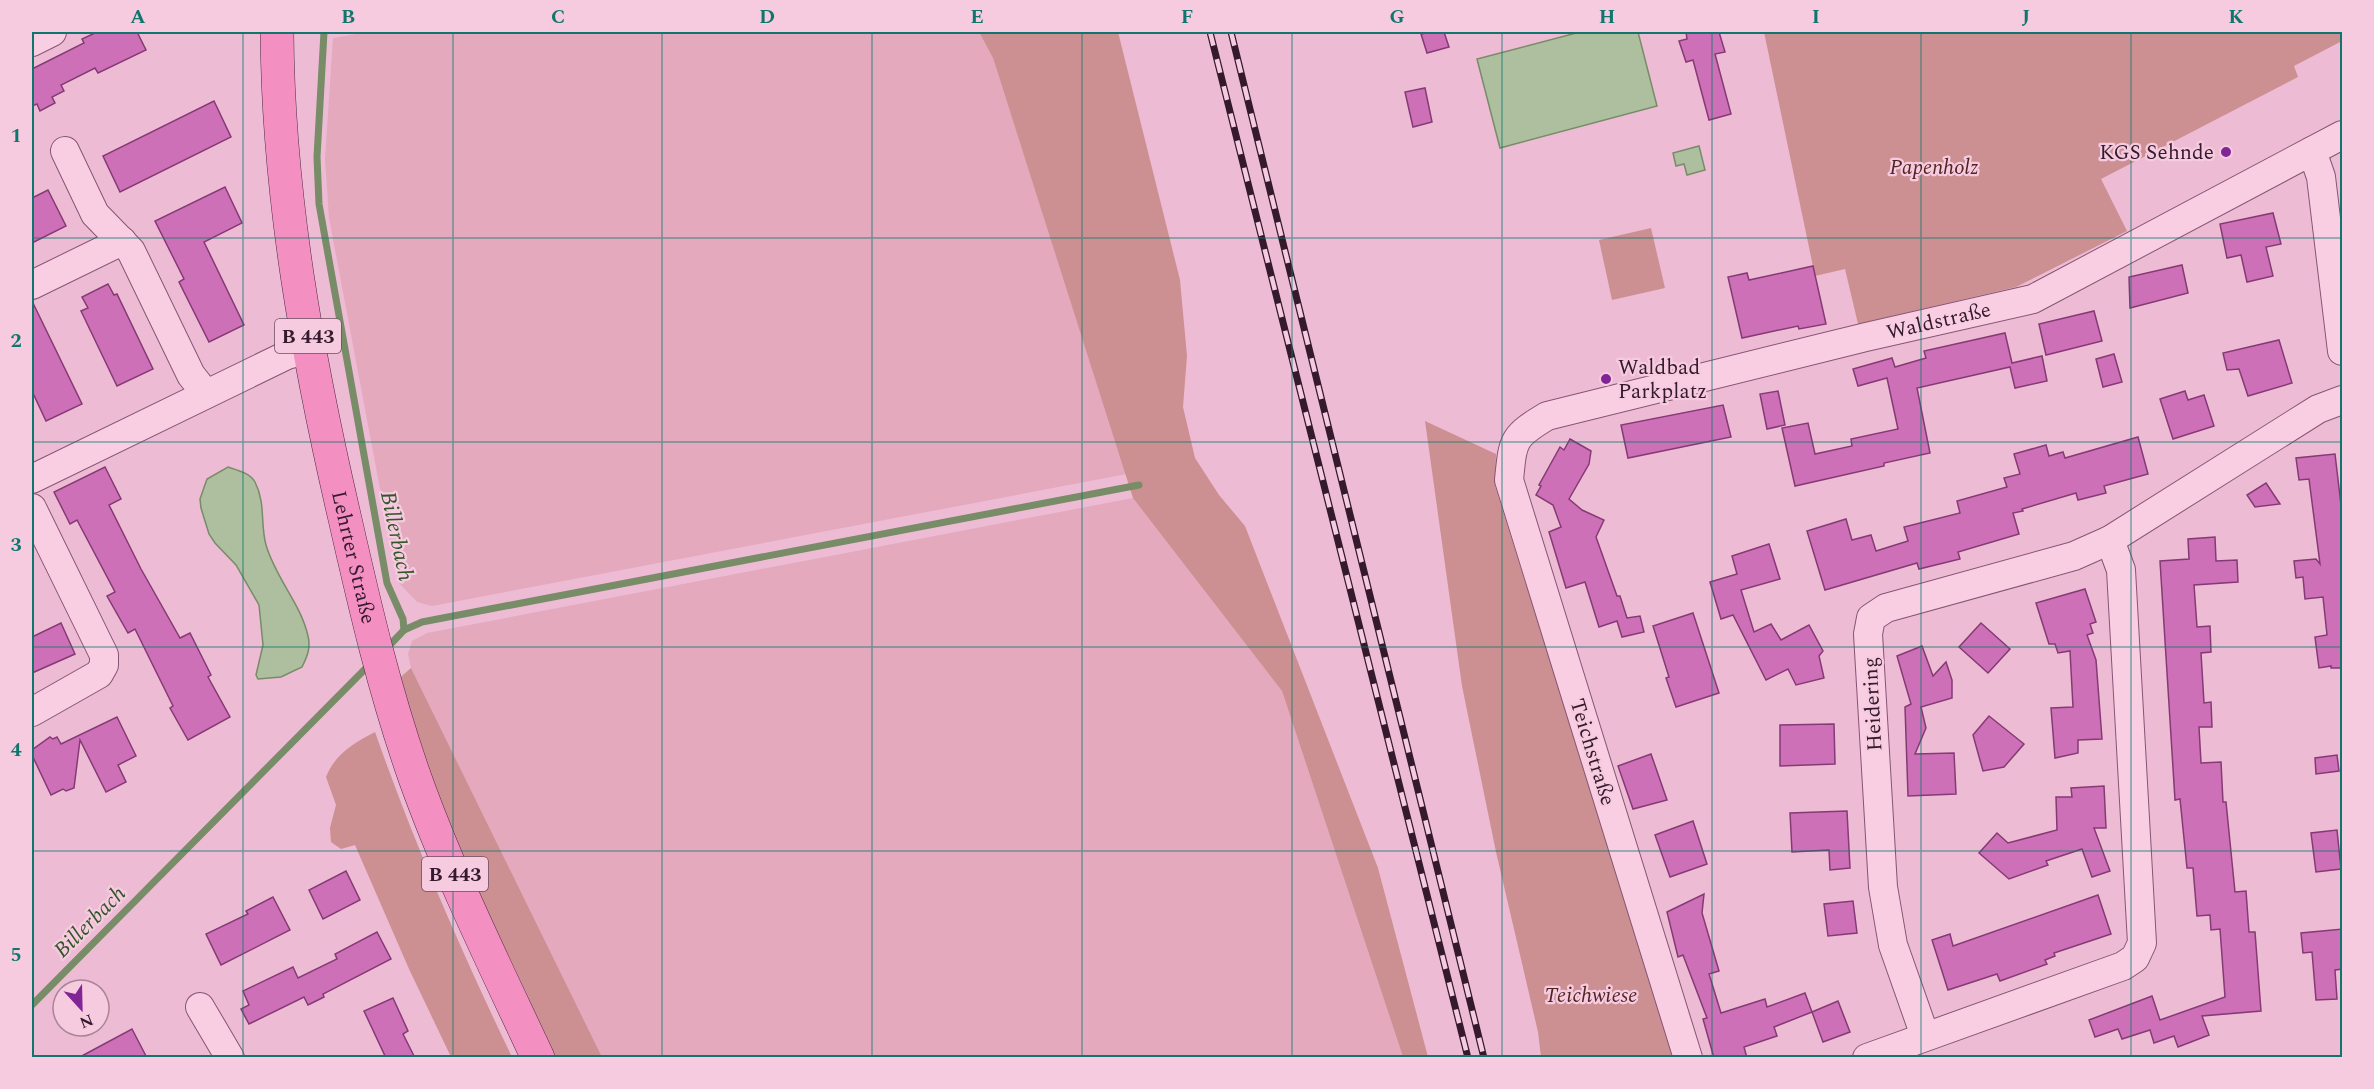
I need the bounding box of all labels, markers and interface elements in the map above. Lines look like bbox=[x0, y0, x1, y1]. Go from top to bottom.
text: A bbox=[130, 2, 146, 32]
text: B bbox=[341, 2, 355, 32]
text: C bbox=[551, 2, 565, 32]
text: D bbox=[759, 2, 775, 32]
text: E bbox=[970, 2, 984, 32]
text: F bbox=[1181, 2, 1193, 32]
text: G bbox=[1389, 2, 1405, 32]
text: H bbox=[1599, 2, 1615, 32]
text: I bbox=[1812, 2, 1820, 32]
text: J bbox=[2022, 2, 2030, 32]
text: K bbox=[2228, 2, 2244, 32]
text: 1 bbox=[10, 121, 22, 151]
place label: KGS Sehnde bbox=[2099, 137, 2214, 169]
marker: KGS Sehnde bbox=[2219, 145, 2233, 159]
park label: Papenholz bbox=[1890, 152, 1978, 184]
street label: Waldstraße bbox=[1883, 294, 1994, 349]
road number: B 443 bbox=[275, 319, 341, 353]
text: 2 bbox=[10, 326, 22, 356]
place label: Waldbad Parkplatz bbox=[1618, 352, 1707, 408]
marker: Waldbad Parkplatz bbox=[1599, 372, 1613, 386]
street label: Lehrter Straße bbox=[322, 488, 384, 627]
water label: Billerbach bbox=[371, 488, 422, 584]
text: 3 bbox=[10, 530, 22, 560]
street label: Heidering bbox=[1855, 656, 1891, 752]
street label: Teichstraße bbox=[1561, 695, 1623, 810]
text: 4 bbox=[10, 735, 22, 765]
road number: B 443 bbox=[422, 857, 488, 891]
water label: Billerbach bbox=[46, 878, 134, 966]
text: 5 bbox=[10, 940, 22, 970]
north arrow bbox=[51, 978, 111, 1038]
park label: Teichwiese bbox=[1545, 980, 1637, 1012]
text: N bbox=[76, 1007, 97, 1035]

